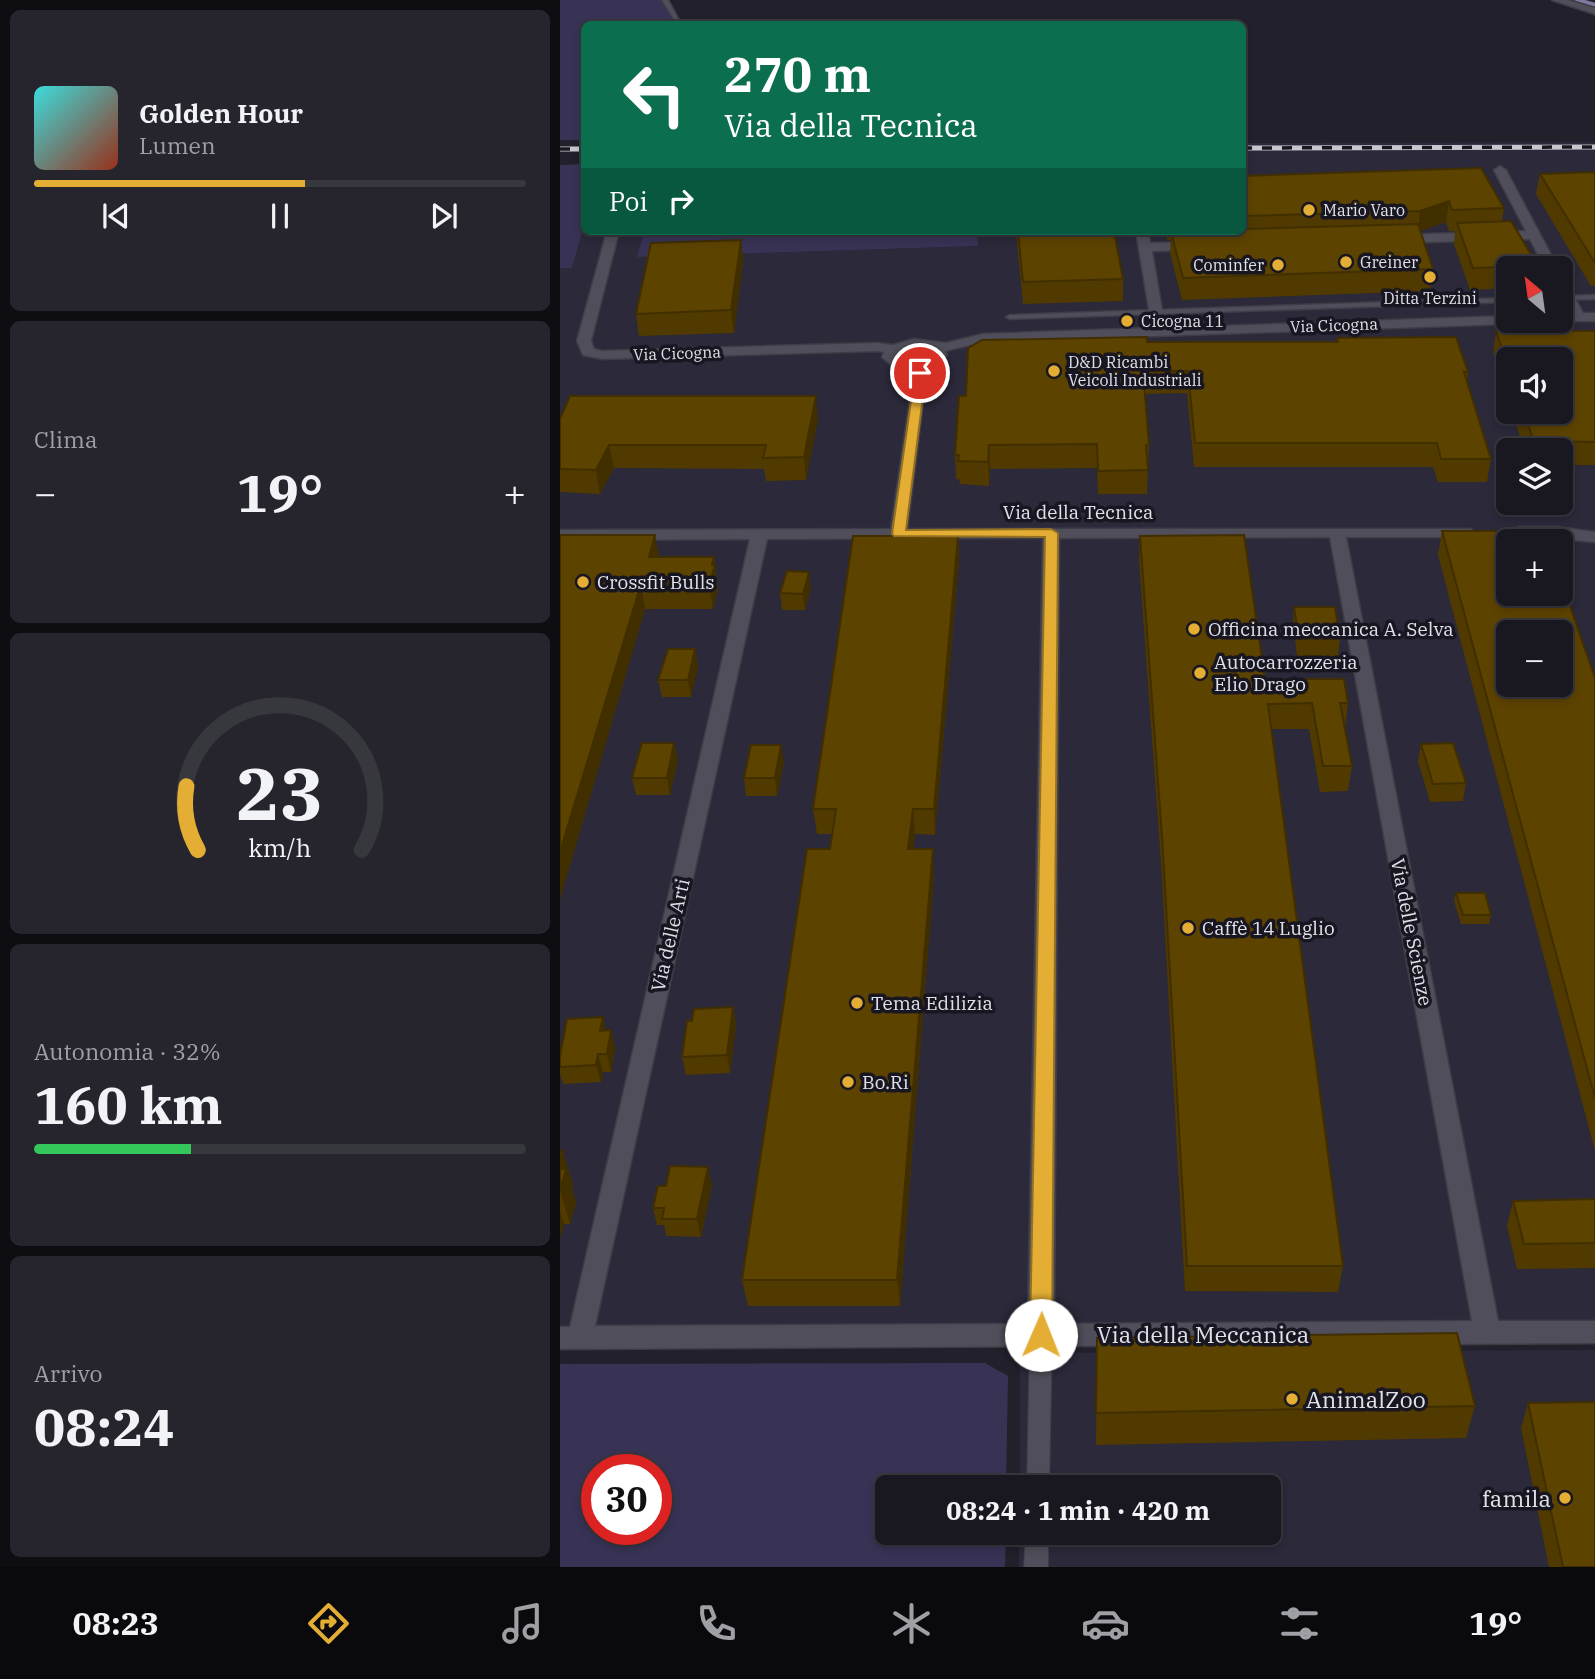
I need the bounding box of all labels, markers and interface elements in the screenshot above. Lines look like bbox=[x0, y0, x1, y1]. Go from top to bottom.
text: 270 m bbox=[724, 42, 871, 105]
icon: left bbox=[609, 49, 700, 140]
text: Golden Hour bbox=[139, 96, 303, 130]
text: Via della Tecnica bbox=[724, 104, 978, 146]
text: Lumen bbox=[139, 130, 216, 160]
icon: right bbox=[662, 182, 700, 220]
text: Poi bbox=[609, 184, 648, 218]
icon: previous bbox=[97, 197, 135, 235]
icon: pause bbox=[261, 197, 299, 235]
icon: next bbox=[425, 197, 463, 235]
place label: Mario Varo bbox=[1323, 200, 1405, 220]
marker: Mario Varo bbox=[1301, 202, 1317, 218]
place label: Greiner bbox=[1360, 252, 1418, 272]
marker: Greiner bbox=[1338, 254, 1354, 270]
place label: Cominfer bbox=[1193, 255, 1264, 275]
north arrow bbox=[1496, 256, 1573, 332]
map controls bbox=[1496, 256, 1573, 697]
marker: Cominfer bbox=[1270, 257, 1286, 273]
marker: Ditta Terzini bbox=[1422, 269, 1438, 285]
place label: Ditta Terzini bbox=[1383, 288, 1477, 308]
place label: Cicogna 11 bbox=[1141, 311, 1224, 331]
marker: Cicogna 11 bbox=[1119, 313, 1135, 329]
street label: Via Cicogna bbox=[1290, 313, 1379, 337]
street label: Via Cicogna bbox=[633, 341, 722, 365]
pin bbox=[890, 343, 950, 403]
button: sound bbox=[1496, 347, 1573, 424]
place label: D&D Ricambi Veicoli Industriali bbox=[1068, 352, 1201, 390]
icon: arrive bbox=[901, 354, 939, 392]
marker: D&D Ricambi Veicoli Industriali bbox=[1046, 363, 1062, 379]
text: Clima bbox=[34, 424, 98, 454]
button: layers bbox=[1496, 438, 1573, 515]
text: 19° bbox=[237, 459, 323, 526]
text: − bbox=[34, 468, 57, 517]
text: + bbox=[503, 468, 526, 517]
street label: Via della Tecnica bbox=[1003, 500, 1153, 524]
button: + bbox=[1496, 529, 1573, 606]
place label: Crossfit Bulls bbox=[597, 570, 715, 594]
marker: Crossfit Bulls bbox=[575, 574, 591, 590]
place label: Officina meccanica A. Selva bbox=[1208, 617, 1454, 641]
button: − bbox=[1496, 620, 1573, 697]
marker: Officina meccanica A. Selva bbox=[1186, 621, 1202, 637]
place label: Autocarrozzeria Elio Drago bbox=[1214, 650, 1358, 696]
marker: Autocarrozzeria Elio Drago bbox=[1192, 665, 1208, 681]
text: 23 bbox=[236, 745, 324, 840]
text: km/h bbox=[248, 830, 312, 863]
street label: Via delle Scienze bbox=[1386, 856, 1438, 1008]
street label: Via delle Arti bbox=[645, 876, 695, 994]
place label: Caffè 14 Luglio bbox=[1202, 916, 1335, 940]
marker: Caffè 14 Luglio bbox=[1180, 920, 1196, 936]
place label: Tema Edilizia bbox=[871, 991, 993, 1015]
marker: Tema Edilizia bbox=[849, 995, 865, 1011]
text: Autonomia · 32% bbox=[34, 1036, 221, 1066]
place label: Bo.Ri bbox=[862, 1070, 909, 1094]
text: 160 km bbox=[34, 1071, 223, 1138]
marker: Bo.Ri bbox=[840, 1074, 856, 1090]
position arrow bbox=[1004, 1298, 1078, 1372]
street label: Via della Meccanica bbox=[1097, 1319, 1309, 1349]
text: Arrivo bbox=[34, 1358, 102, 1388]
place label: AnimalZoo bbox=[1306, 1384, 1426, 1414]
marker: AnimalZoo bbox=[1284, 1391, 1300, 1407]
text: 08:24 bbox=[34, 1393, 175, 1460]
speed limit sign: 30 bbox=[581, 1454, 672, 1545]
place label: famila bbox=[1482, 1483, 1551, 1513]
marker: famila bbox=[1557, 1490, 1573, 1506]
text: 08:24 · 1 min · 420 m bbox=[946, 1493, 1210, 1527]
icon: directions bbox=[304, 1599, 353, 1648]
icon: music bbox=[498, 1599, 547, 1648]
icon: phone bbox=[692, 1599, 741, 1648]
icon: climate bbox=[887, 1599, 936, 1648]
icon: car bbox=[1081, 1599, 1130, 1648]
icon: filters bbox=[1275, 1599, 1324, 1648]
text: 08:23 bbox=[73, 1602, 159, 1644]
text: 19° bbox=[1469, 1602, 1522, 1644]

